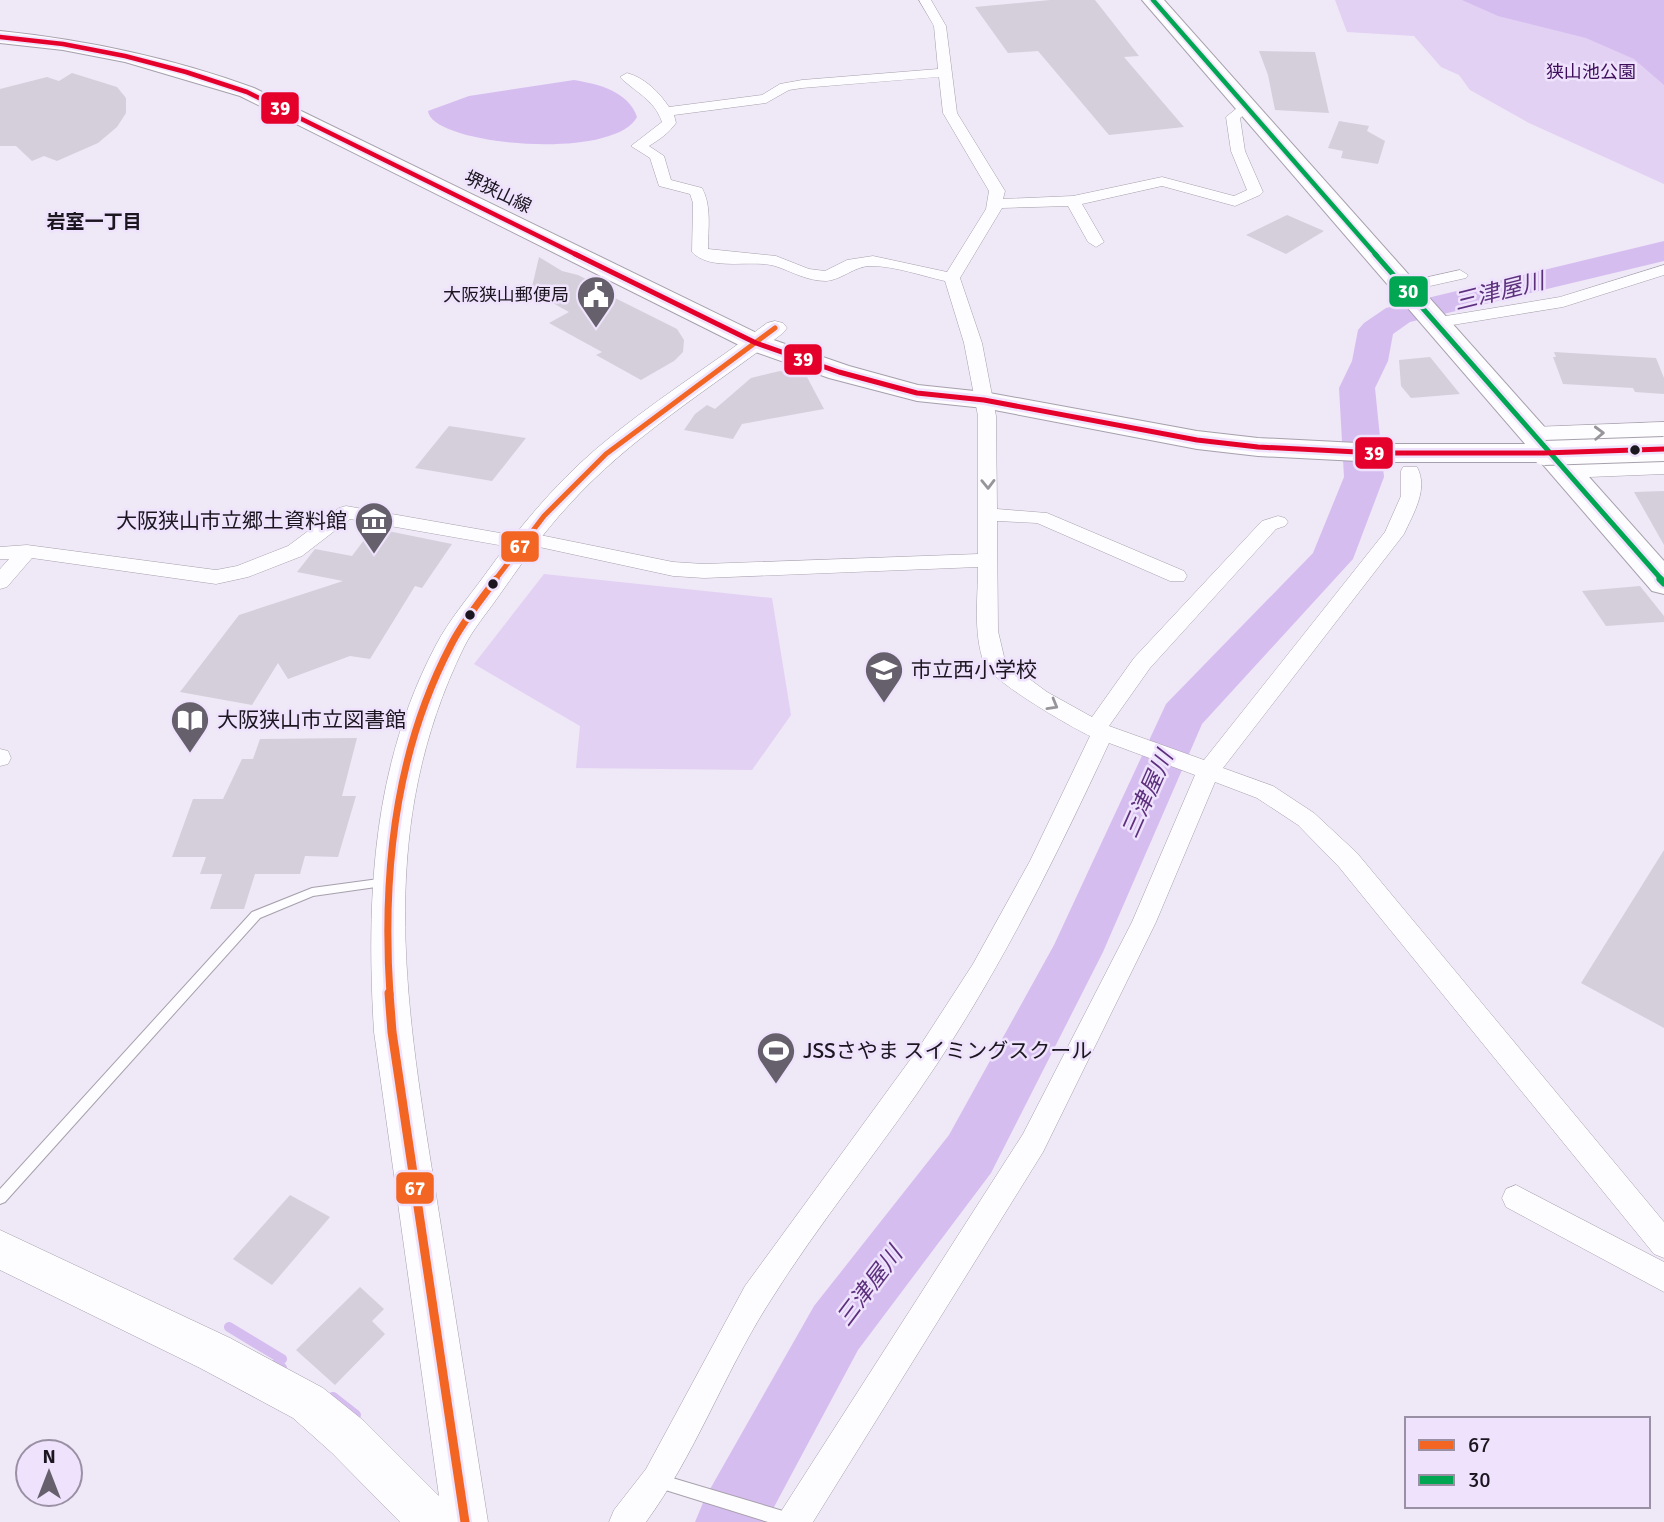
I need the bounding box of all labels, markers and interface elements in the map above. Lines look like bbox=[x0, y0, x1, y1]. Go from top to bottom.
park label: 狭山池公園 bbox=[1546, 61, 1636, 83]
line badge: 39 bbox=[260, 91, 300, 125]
text: 39 bbox=[270, 97, 290, 121]
street label: 堺狭山線 bbox=[461, 166, 535, 218]
district label: 岩室一丁目 bbox=[46, 210, 142, 234]
water label: 三津屋川 bbox=[1451, 266, 1550, 317]
public building icon: 大阪狭山郵便局 bbox=[575, 274, 617, 329]
line badge: 30 bbox=[1388, 275, 1429, 308]
text: 30 bbox=[1398, 280, 1418, 304]
place label: 大阪狭山郵便局 bbox=[443, 284, 569, 306]
line badge: 39 bbox=[783, 343, 823, 376]
text: 39 bbox=[793, 348, 813, 372]
one-way arrow bbox=[1594, 425, 1605, 440]
line badge: 39 bbox=[1354, 436, 1394, 470]
text: 39 bbox=[1364, 442, 1384, 466]
unlabelled marker bbox=[1628, 443, 1642, 457]
one-way arrow bbox=[980, 479, 996, 490]
museum icon: 大阪狭山市立郷土資料館 bbox=[353, 500, 395, 555]
place label: 大阪狭山市立郷土資料館 bbox=[116, 508, 347, 534]
line badge: 67 bbox=[500, 530, 540, 563]
text: 67 bbox=[510, 535, 530, 559]
unlabelled marker bbox=[486, 577, 500, 591]
unlabelled marker bbox=[463, 608, 477, 622]
school or university icon: 市立西小学校 bbox=[863, 649, 905, 704]
place label: 市立西小学校 bbox=[911, 657, 1037, 683]
one-way arrow bbox=[1046, 697, 1058, 710]
library icon: 大阪狭山市立図書館 bbox=[169, 699, 211, 754]
place label: 大阪狭山市立図書館 bbox=[217, 707, 406, 733]
water label: 三津屋川 bbox=[1116, 744, 1181, 842]
sports icon: JSSさやま スイミングスクール bbox=[755, 1030, 797, 1085]
place label: JSSさやま スイミングスクール bbox=[803, 1038, 1092, 1064]
line badge: 67 bbox=[395, 1171, 435, 1205]
text: 67 bbox=[405, 1177, 425, 1201]
water label: 三津屋川 bbox=[830, 1238, 910, 1332]
legend bbox=[1405, 1417, 1650, 1508]
text: 67 bbox=[1468, 1432, 1491, 1458]
north arrow bbox=[14, 1438, 84, 1508]
text: N bbox=[42, 1445, 56, 1469]
text: 30 bbox=[1468, 1467, 1491, 1493]

